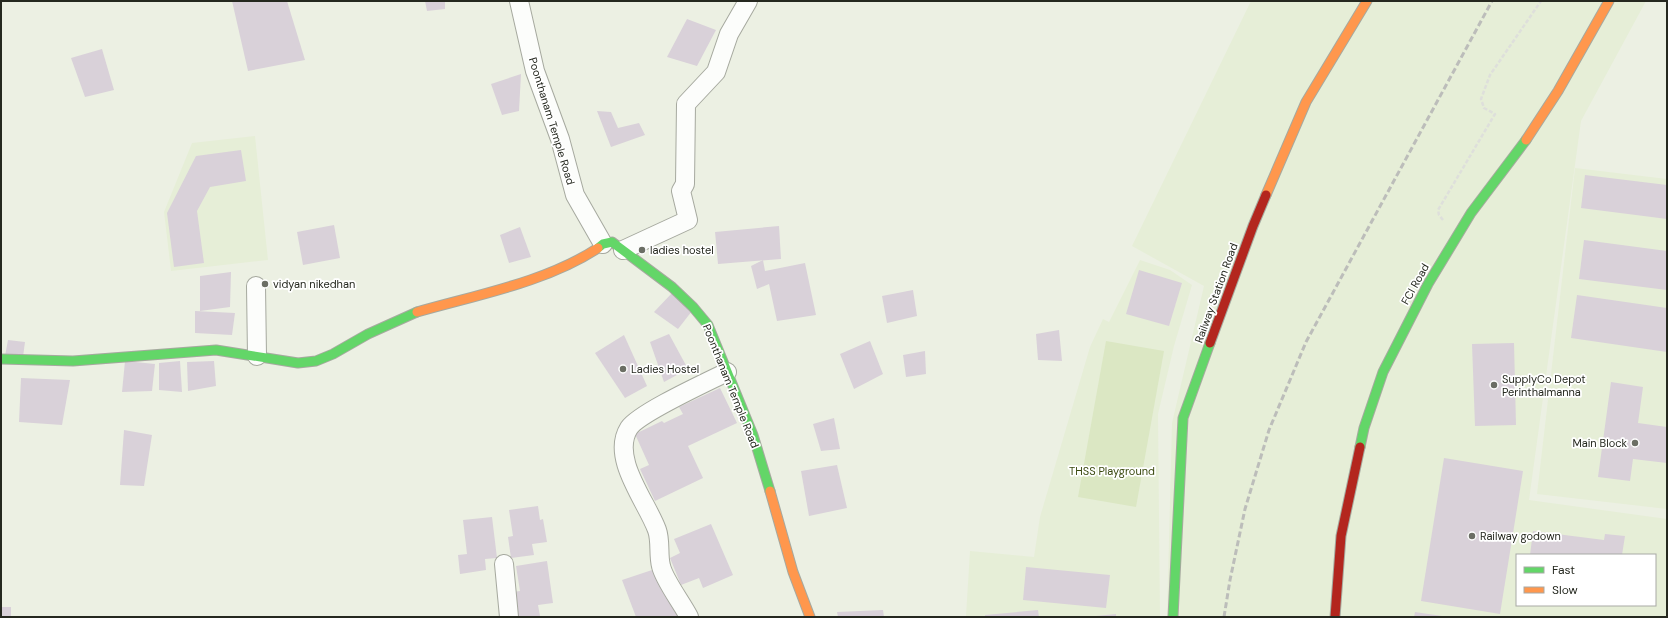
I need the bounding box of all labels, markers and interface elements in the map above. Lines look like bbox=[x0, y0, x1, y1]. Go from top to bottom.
street label: Poonthanam Temple Road bbox=[526, 56, 578, 186]
street label: Railway Station Road bbox=[1191, 241, 1241, 345]
place label: ladies hostel bbox=[650, 243, 714, 257]
marker: ladies hostel bbox=[637, 245, 647, 255]
street label: FCI Road bbox=[1398, 261, 1432, 307]
place label: vidyan nikedhan bbox=[273, 277, 355, 291]
marker: vidyan nikedhan bbox=[260, 279, 270, 289]
street label: Poonthanam Temple Road bbox=[700, 322, 762, 450]
place label: Ladies Hostel bbox=[631, 362, 699, 376]
marker: Ladies Hostel bbox=[618, 364, 628, 374]
place label: SupplyCo Depot Perinthalmanna bbox=[1502, 372, 1586, 399]
marker: SupplyCo Depot Perinthalmanna bbox=[1489, 380, 1499, 390]
place label: Main Block bbox=[1572, 436, 1627, 450]
marker: Main Block bbox=[1630, 438, 1640, 448]
park label: THSS Playground bbox=[1069, 464, 1155, 478]
place label: Railway godown bbox=[1480, 529, 1561, 543]
marker: Railway godown bbox=[1467, 531, 1477, 541]
legend bbox=[1516, 554, 1656, 606]
text: Fast bbox=[1552, 562, 1575, 578]
text: Slow bbox=[1552, 582, 1578, 598]

